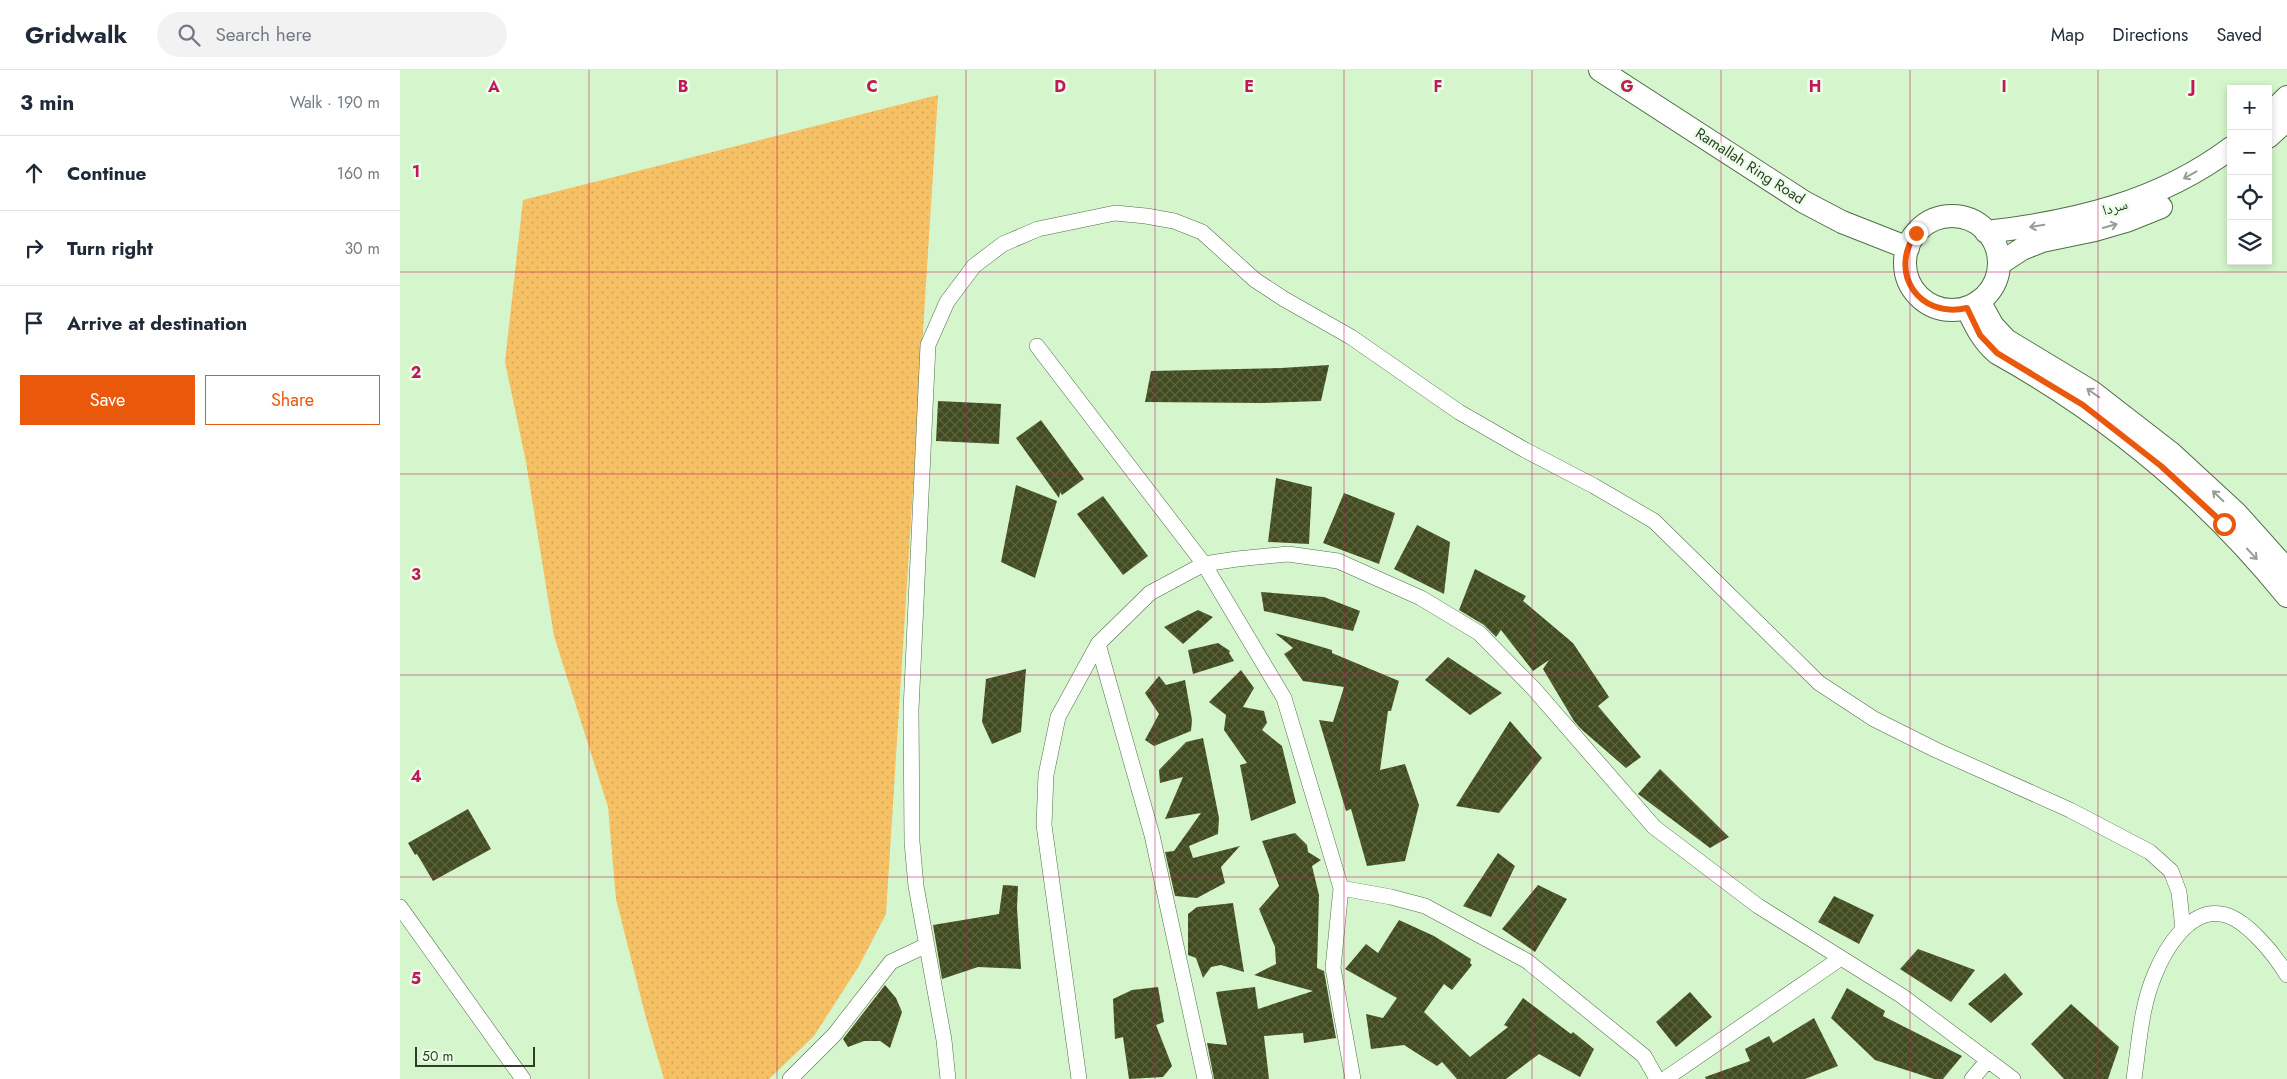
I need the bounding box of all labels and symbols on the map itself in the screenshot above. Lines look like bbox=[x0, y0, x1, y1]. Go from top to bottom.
text: A bbox=[487, 75, 500, 98]
text: B bbox=[678, 75, 688, 98]
text: C bbox=[866, 75, 878, 98]
text: D bbox=[1054, 75, 1066, 98]
text: E bbox=[1244, 75, 1254, 98]
text: F bbox=[1434, 75, 1442, 98]
text: G bbox=[1620, 75, 1634, 98]
text: H bbox=[1809, 75, 1821, 98]
text: I bbox=[2001, 75, 2007, 98]
text: J bbox=[2187, 75, 2196, 98]
street label: Ramallah Ring Road bbox=[1691, 122, 1809, 210]
text: 1 bbox=[412, 160, 420, 183]
one-way arrow bbox=[2183, 170, 2198, 180]
street label: سردا bbox=[2099, 193, 2131, 221]
one-way arrow bbox=[2029, 221, 2045, 231]
one-way arrow bbox=[2101, 221, 2117, 231]
route end bbox=[1905, 222, 1928, 245]
text: 2 bbox=[411, 361, 421, 384]
one-way arrow bbox=[2086, 388, 2100, 398]
one-way arrow bbox=[2212, 490, 2225, 502]
route start bbox=[2213, 513, 2236, 536]
one-way arrow bbox=[2246, 547, 2258, 560]
text: 3 bbox=[411, 563, 421, 586]
text: 4 bbox=[410, 765, 422, 788]
text: 5 bbox=[411, 967, 421, 990]
scale bar bbox=[415, 1044, 535, 1067]

